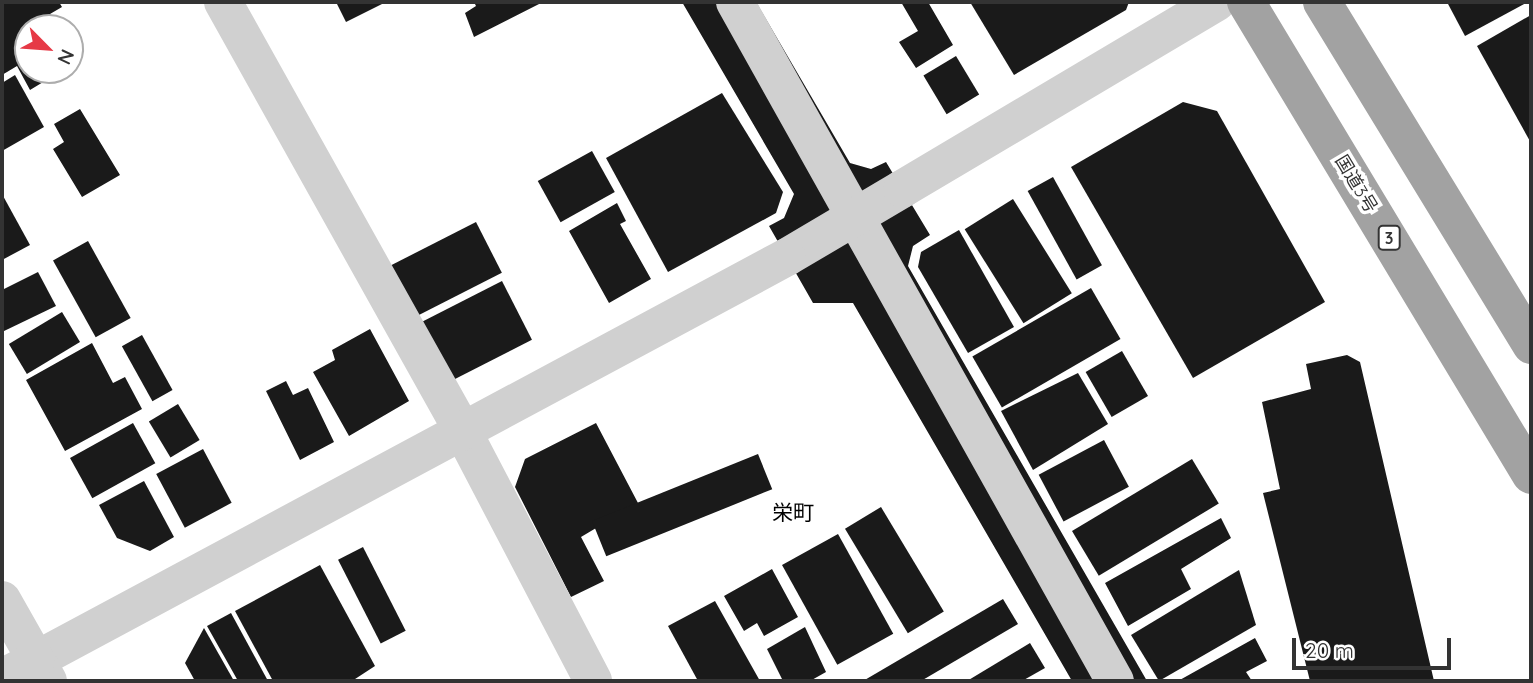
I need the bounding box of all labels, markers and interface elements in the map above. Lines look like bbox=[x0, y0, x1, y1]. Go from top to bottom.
north arrow bbox=[14, 14, 84, 84]
text: N bbox=[52, 46, 80, 68]
street label: 国道3号 bbox=[1330, 151, 1382, 217]
road number: 3 bbox=[1377, 226, 1401, 250]
district label: 栄町 bbox=[772, 499, 814, 525]
scale bar bbox=[1295, 624, 1454, 668]
text: 20 m bbox=[1305, 637, 1354, 663]

